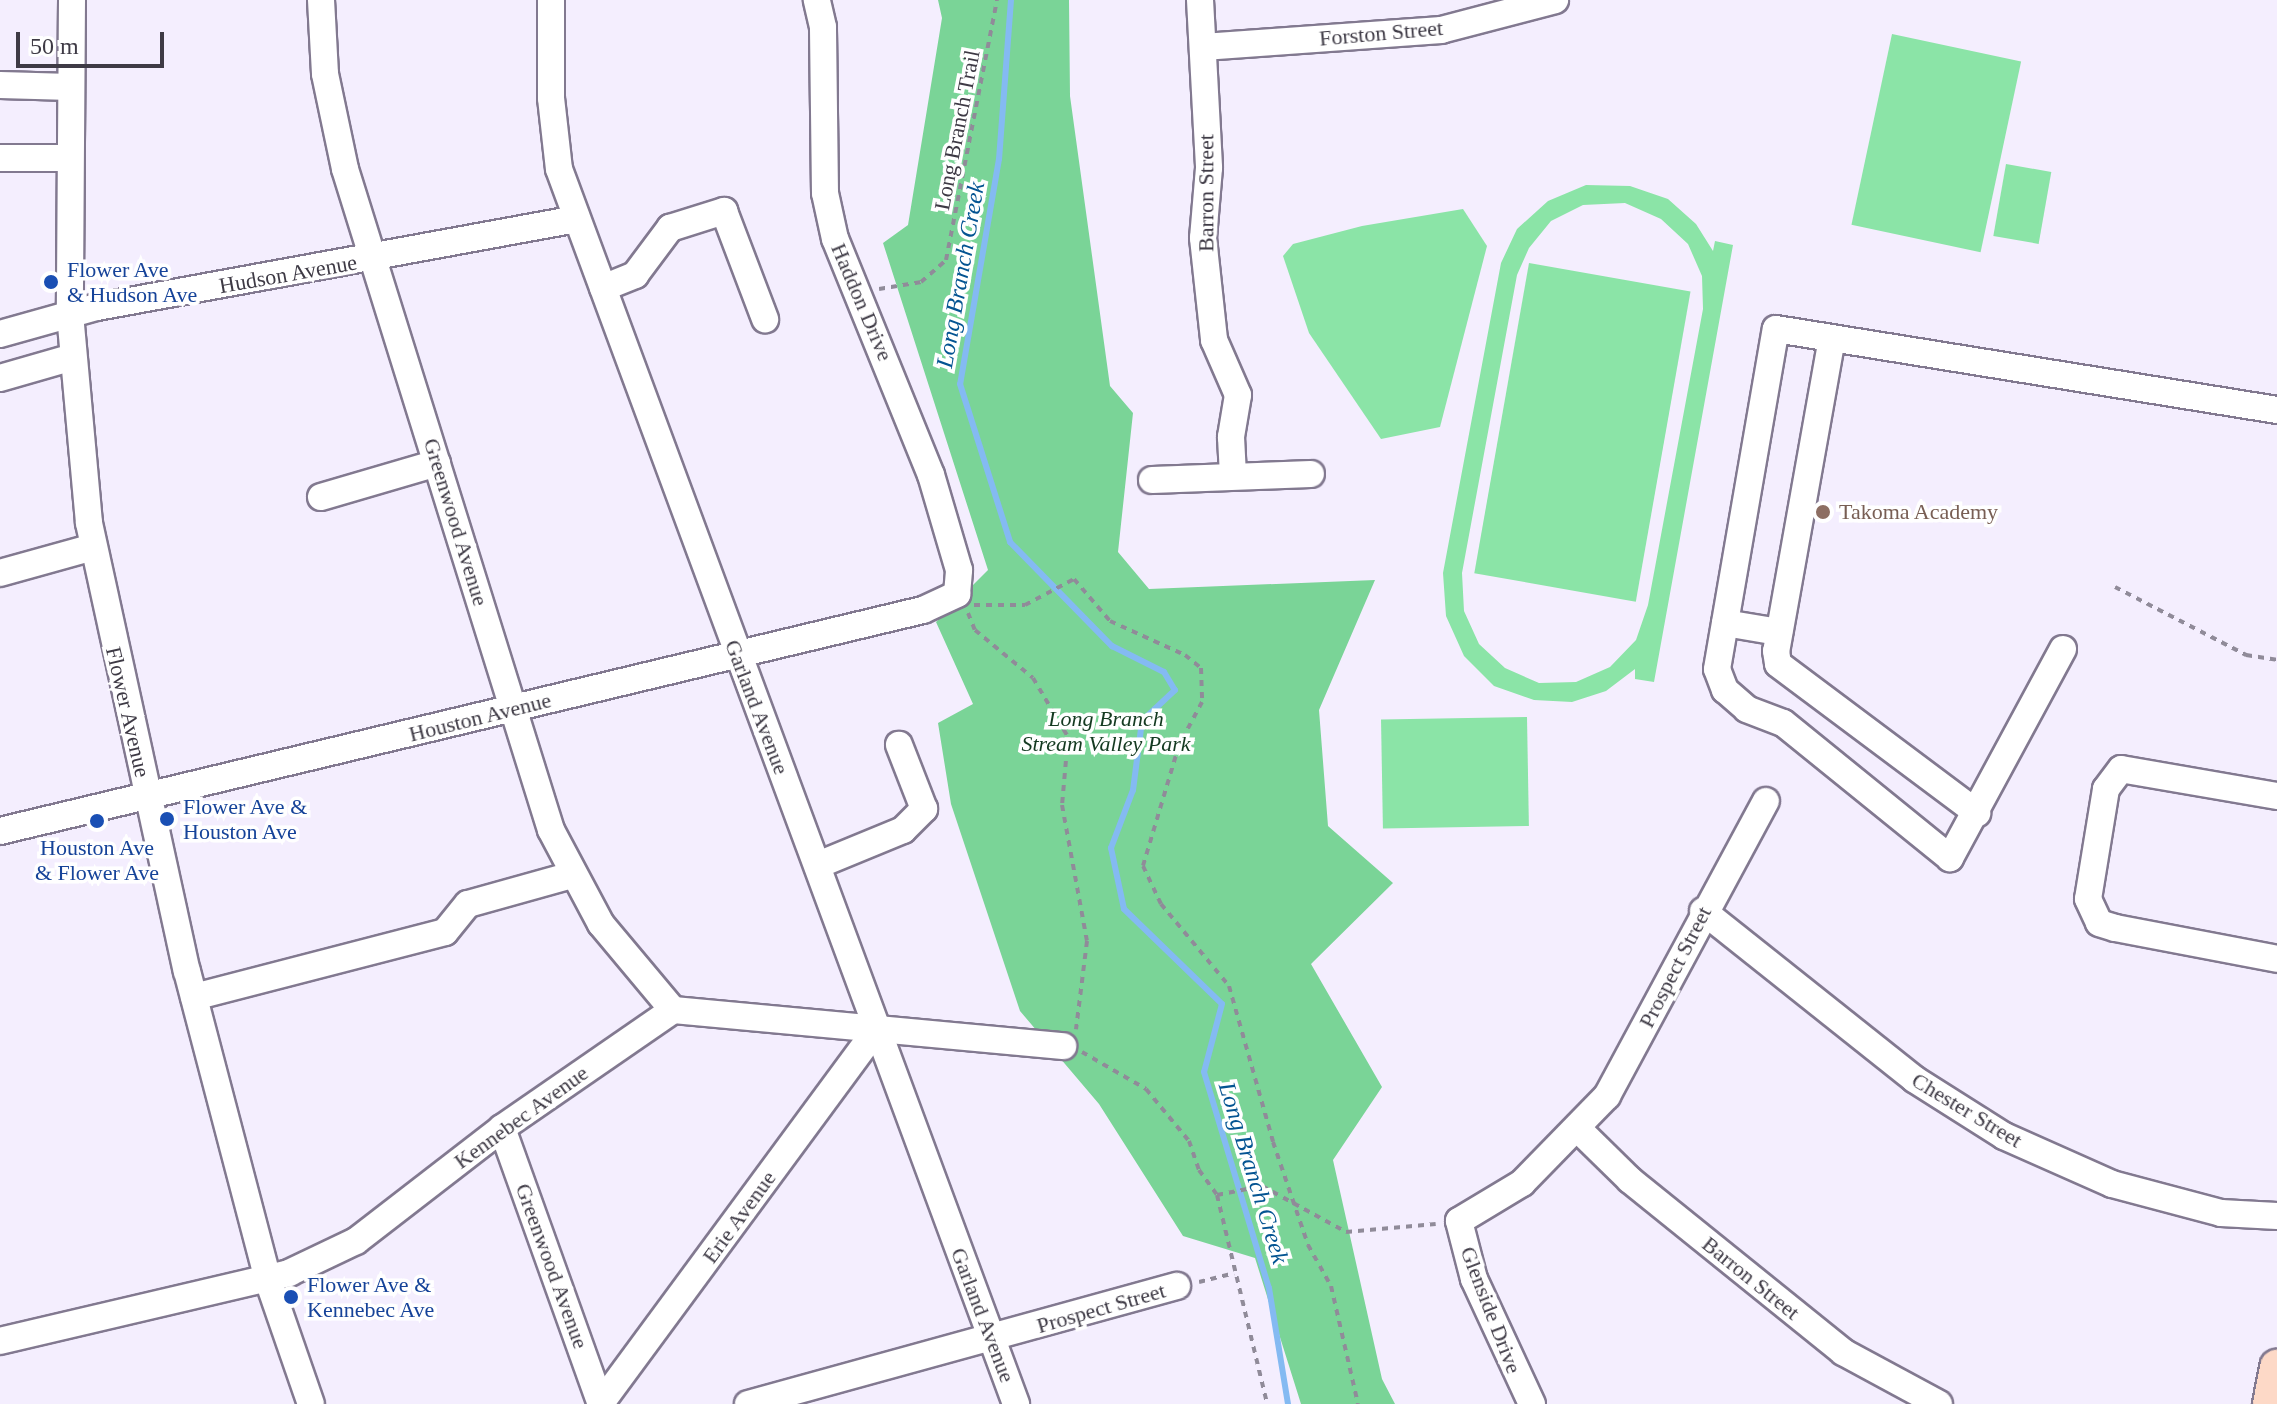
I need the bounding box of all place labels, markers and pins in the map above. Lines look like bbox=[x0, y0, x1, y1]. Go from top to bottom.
place label: Flower Ave & Hudson Ave bbox=[67, 256, 199, 308]
marker: Flower Ave & Hudson Ave bbox=[42, 273, 60, 291]
place label: Takoma Academy bbox=[1839, 499, 1999, 525]
marker: Takoma Academy bbox=[1814, 503, 1832, 521]
place label: Flower Ave & Houston Ave bbox=[183, 793, 308, 844]
marker: Flower Ave & Houston Ave bbox=[158, 810, 176, 828]
marker: Houston Ave & Flower Ave bbox=[88, 812, 106, 830]
place label: Houston Ave & Flower Ave bbox=[34, 834, 160, 886]
place label: Flower Ave & Kennebec Ave bbox=[307, 1271, 435, 1322]
marker: Flower Ave & Kennebec Ave bbox=[282, 1288, 300, 1306]

